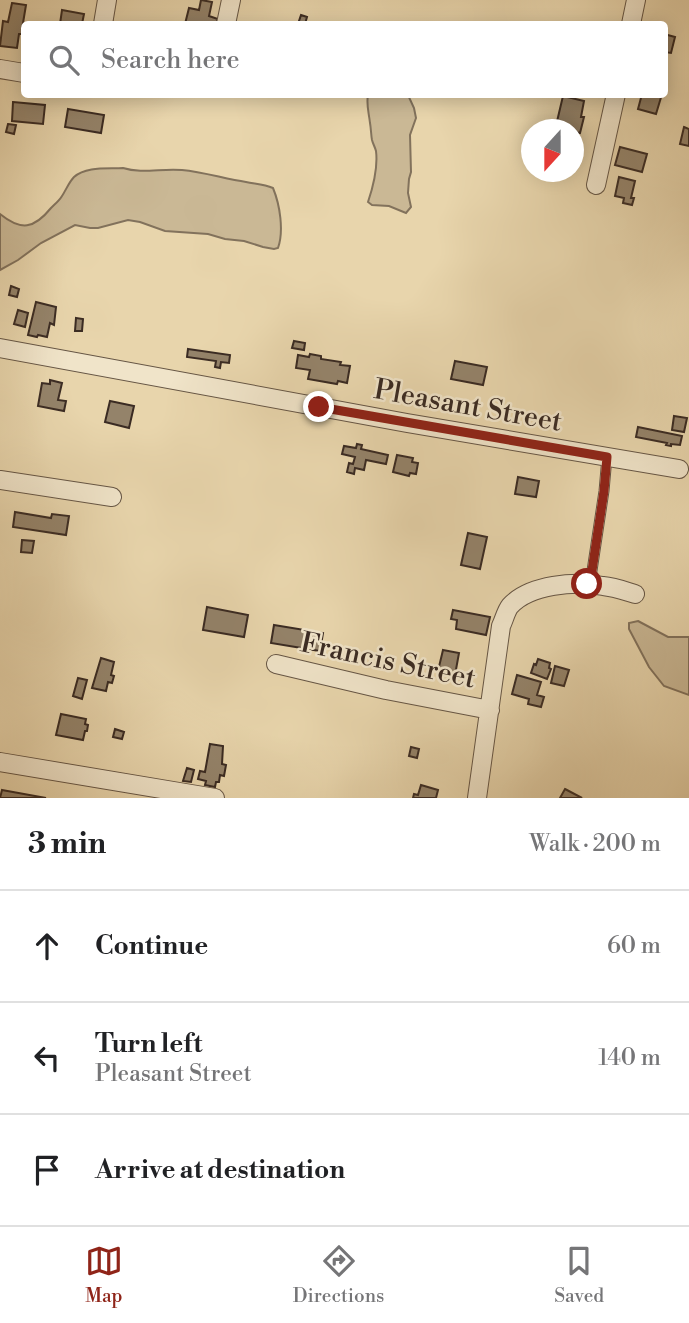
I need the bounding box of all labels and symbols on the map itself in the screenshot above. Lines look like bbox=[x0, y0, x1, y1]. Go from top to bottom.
north arrow bbox=[521, 119, 584, 182]
street label: Pleasant Street bbox=[371, 372, 565, 440]
route end bbox=[303, 391, 334, 422]
route start bbox=[571, 568, 602, 599]
street label: Francis Street bbox=[297, 625, 479, 697]

